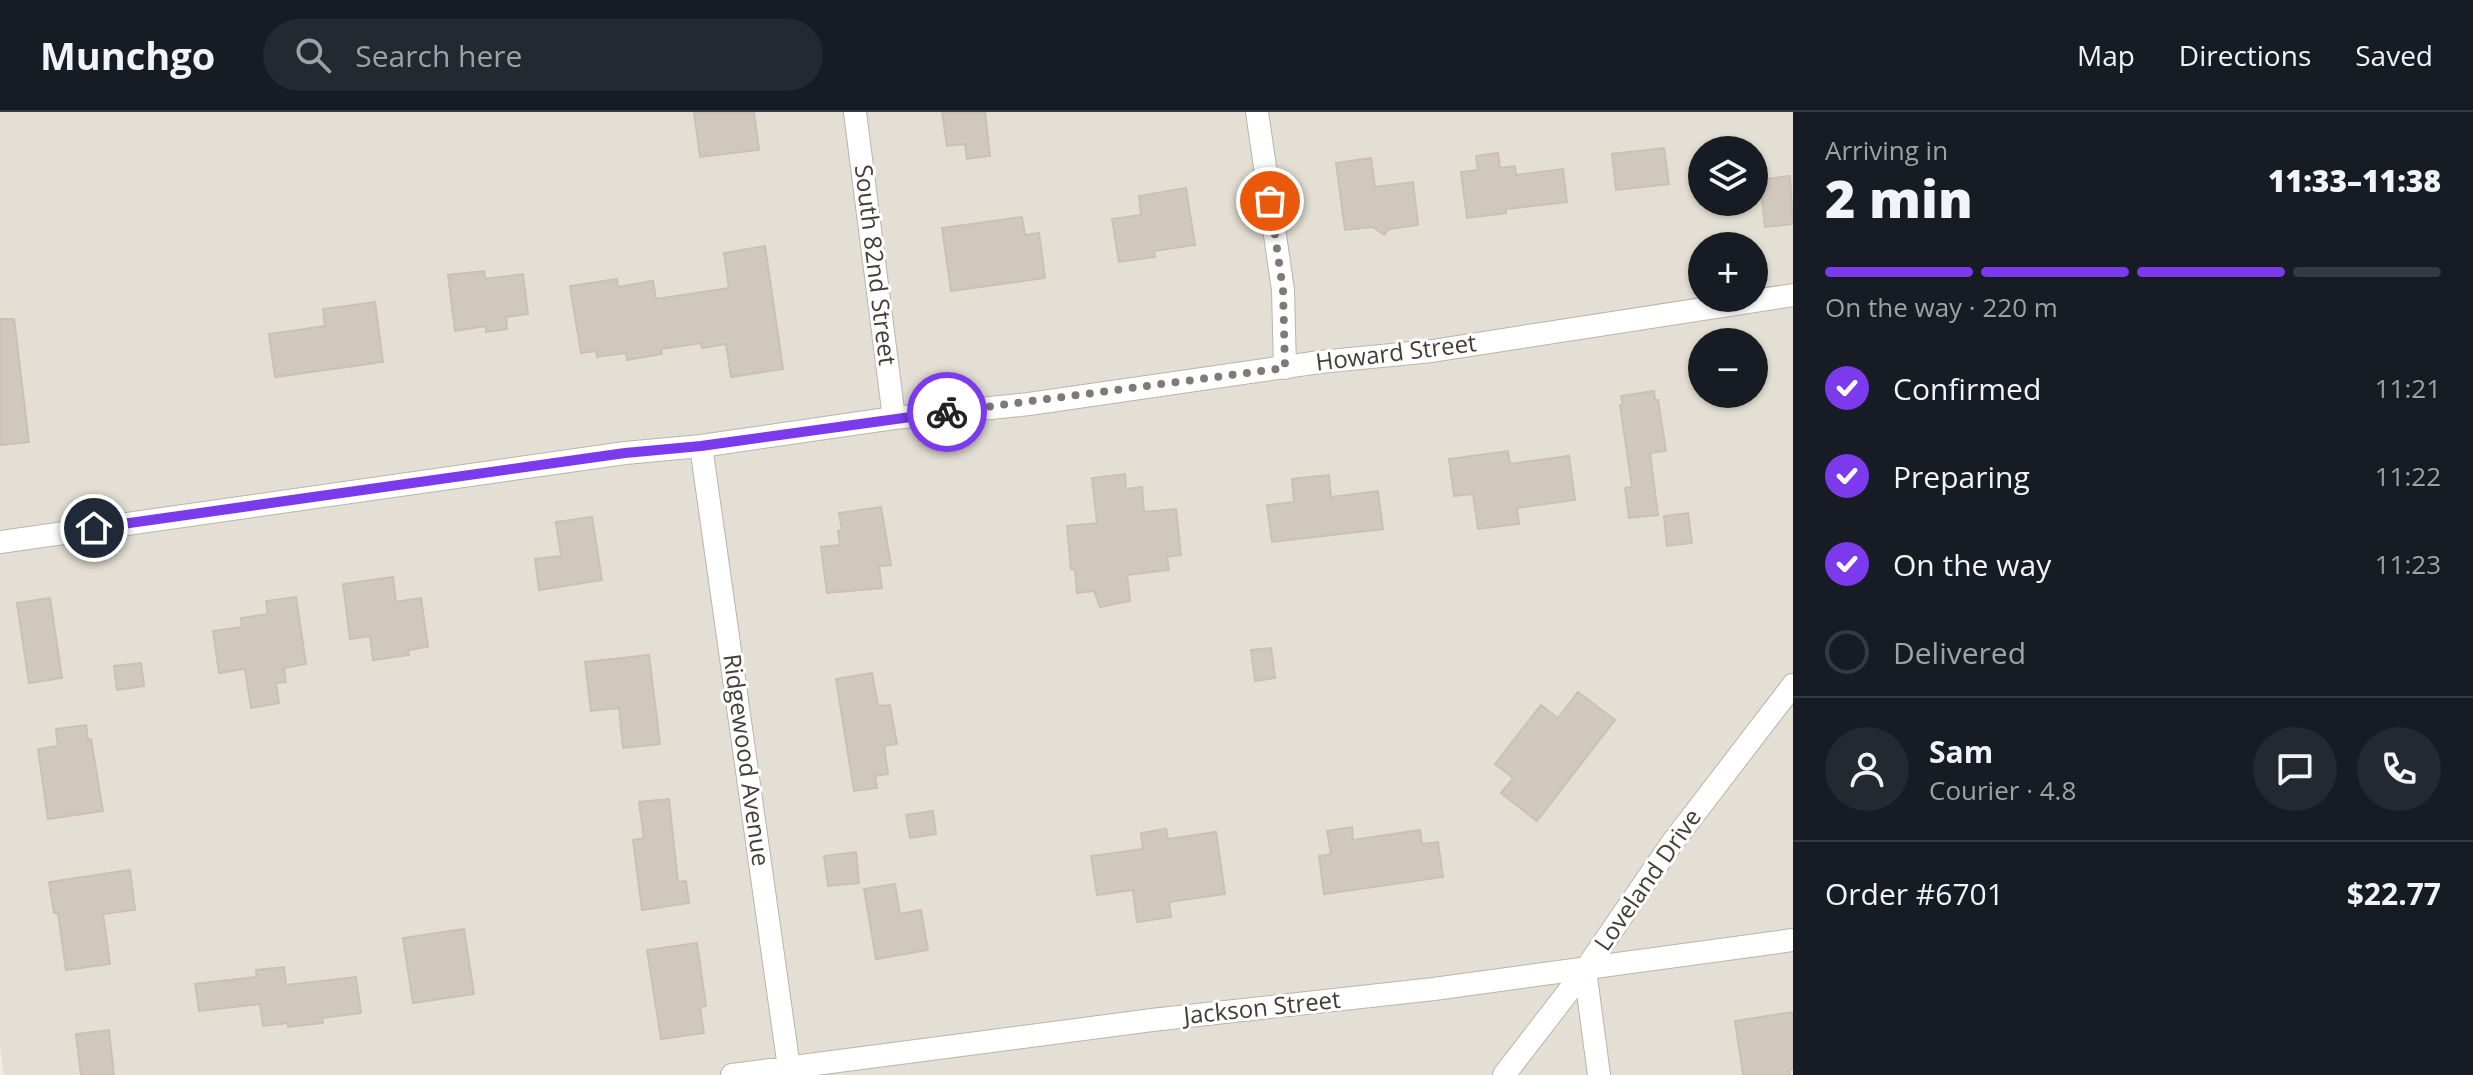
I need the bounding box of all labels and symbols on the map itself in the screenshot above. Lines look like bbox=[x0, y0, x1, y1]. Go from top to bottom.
street label: South 82nd Street bbox=[848, 163, 905, 367]
pin bbox=[1236, 167, 1304, 235]
street label: Howard Street bbox=[1313, 325, 1478, 378]
courier bbox=[907, 372, 987, 452]
pin bbox=[60, 494, 128, 562]
street label: Ridgewood Avenue bbox=[716, 652, 779, 868]
street label: Loveland Drive bbox=[1586, 802, 1708, 957]
street label: Jackson Street bbox=[1180, 982, 1342, 1031]

